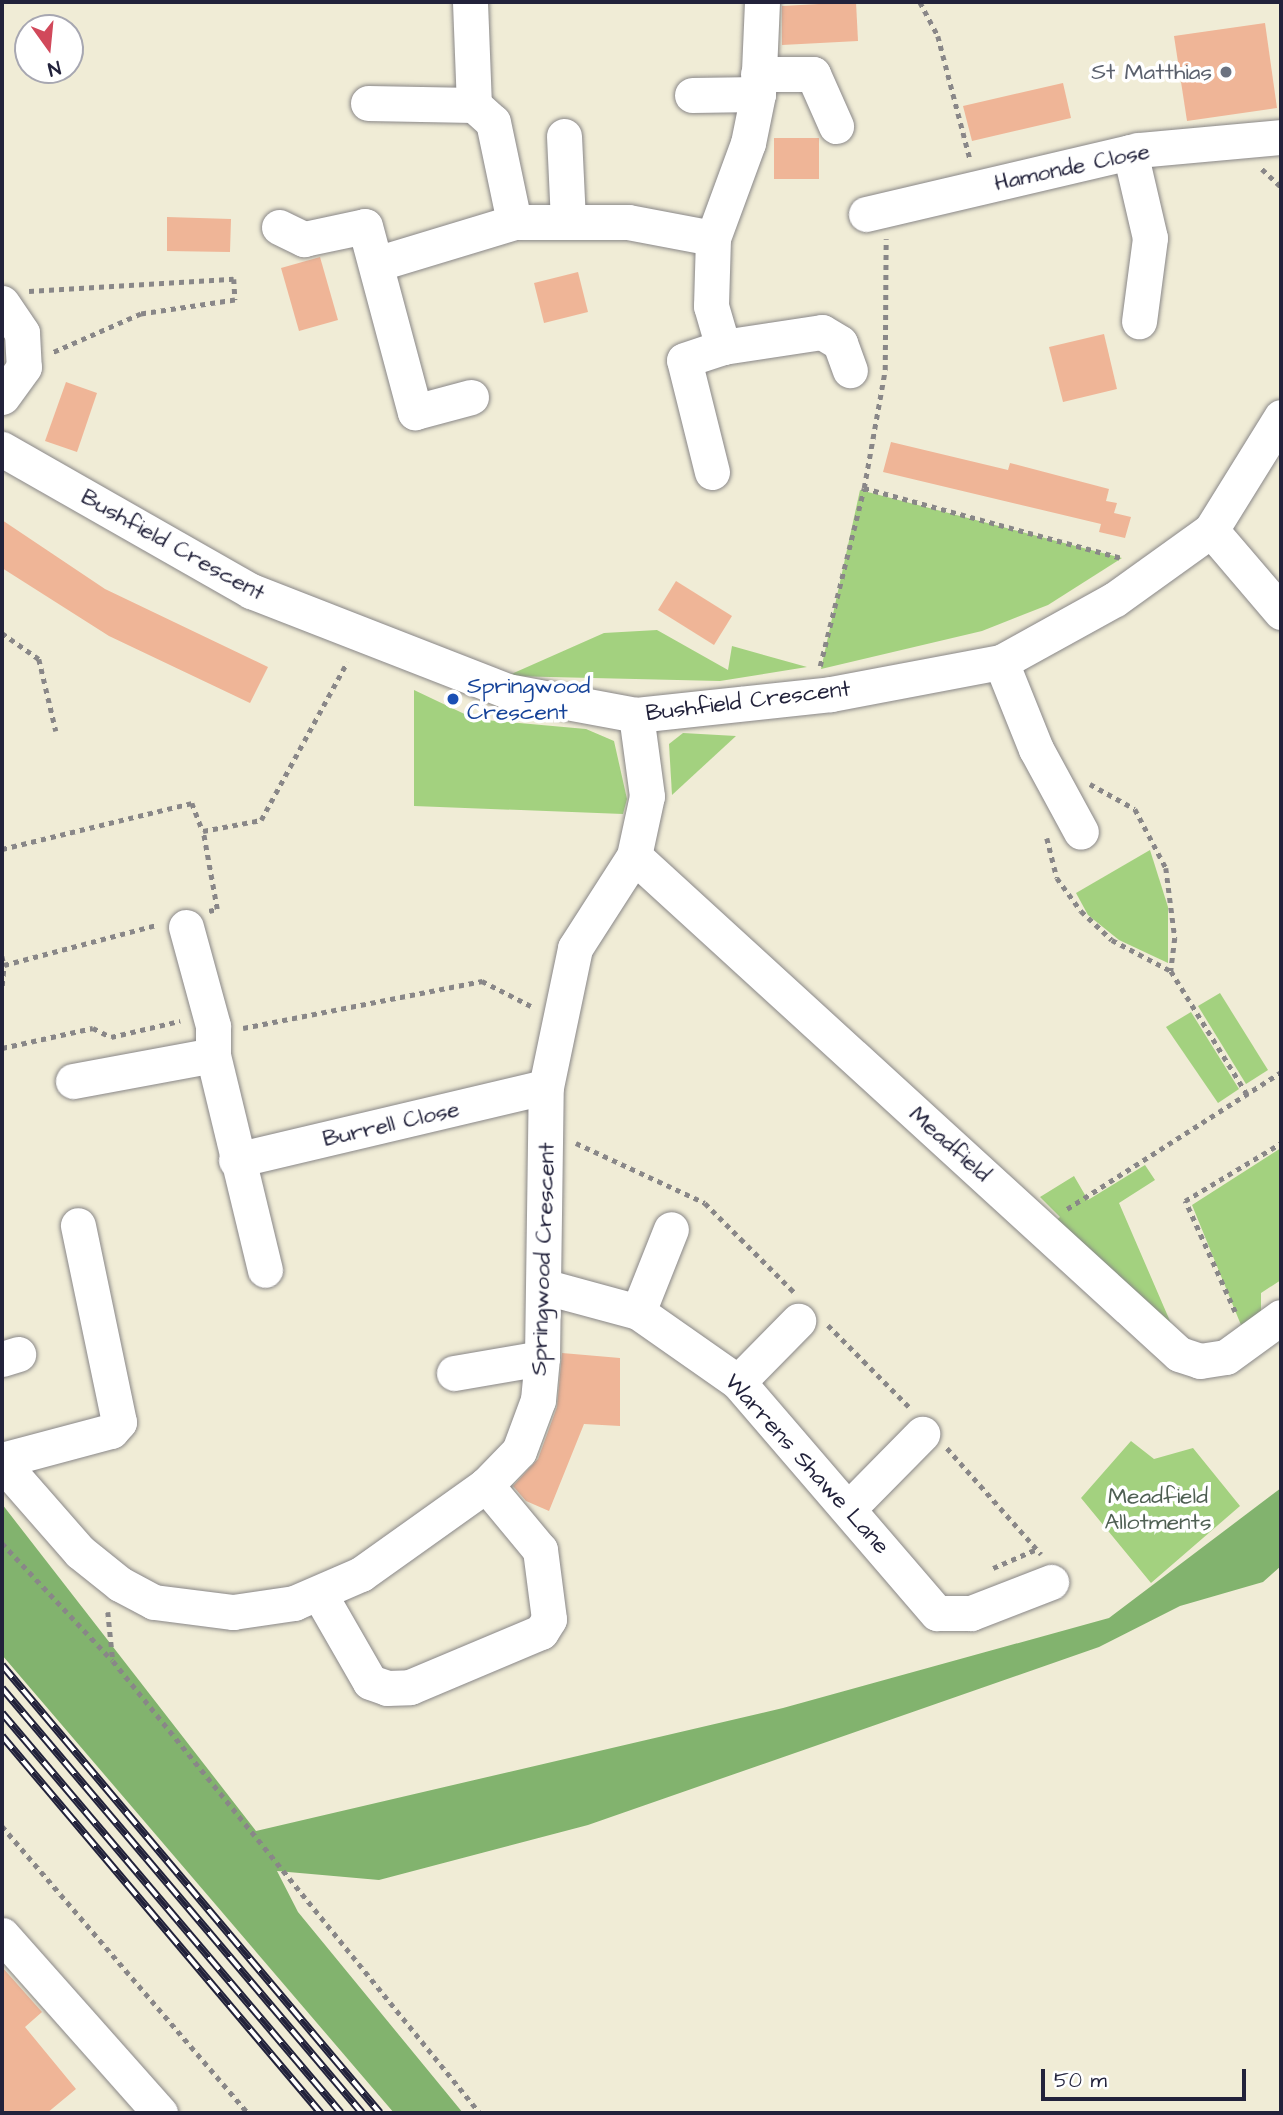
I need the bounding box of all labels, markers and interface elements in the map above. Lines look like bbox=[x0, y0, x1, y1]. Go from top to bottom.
north arrow bbox=[14, 14, 84, 84]
text: N bbox=[45, 53, 63, 82]
place label: St Matthias bbox=[1091, 58, 1212, 86]
marker: St Matthias bbox=[1218, 64, 1234, 80]
street label: Hamonde Close bbox=[992, 137, 1152, 197]
street label: Bushfield Crescent bbox=[76, 483, 270, 607]
place label: Springwood Crescent bbox=[467, 672, 590, 726]
street label: Bushfield Crescent bbox=[644, 675, 852, 727]
marker: Springwood Crescent bbox=[445, 691, 461, 707]
street label: Burrell Close bbox=[320, 1095, 462, 1153]
street label: Meadfield bbox=[904, 1100, 996, 1188]
street label: Springwood Crescent bbox=[525, 1142, 561, 1376]
street label: Warrens Shawe Lane bbox=[719, 1368, 895, 1560]
park label: Meadfield Allotments bbox=[1105, 1482, 1211, 1536]
scale bar bbox=[1045, 2056, 1250, 2100]
text: 50 m bbox=[1054, 2066, 1107, 2095]

